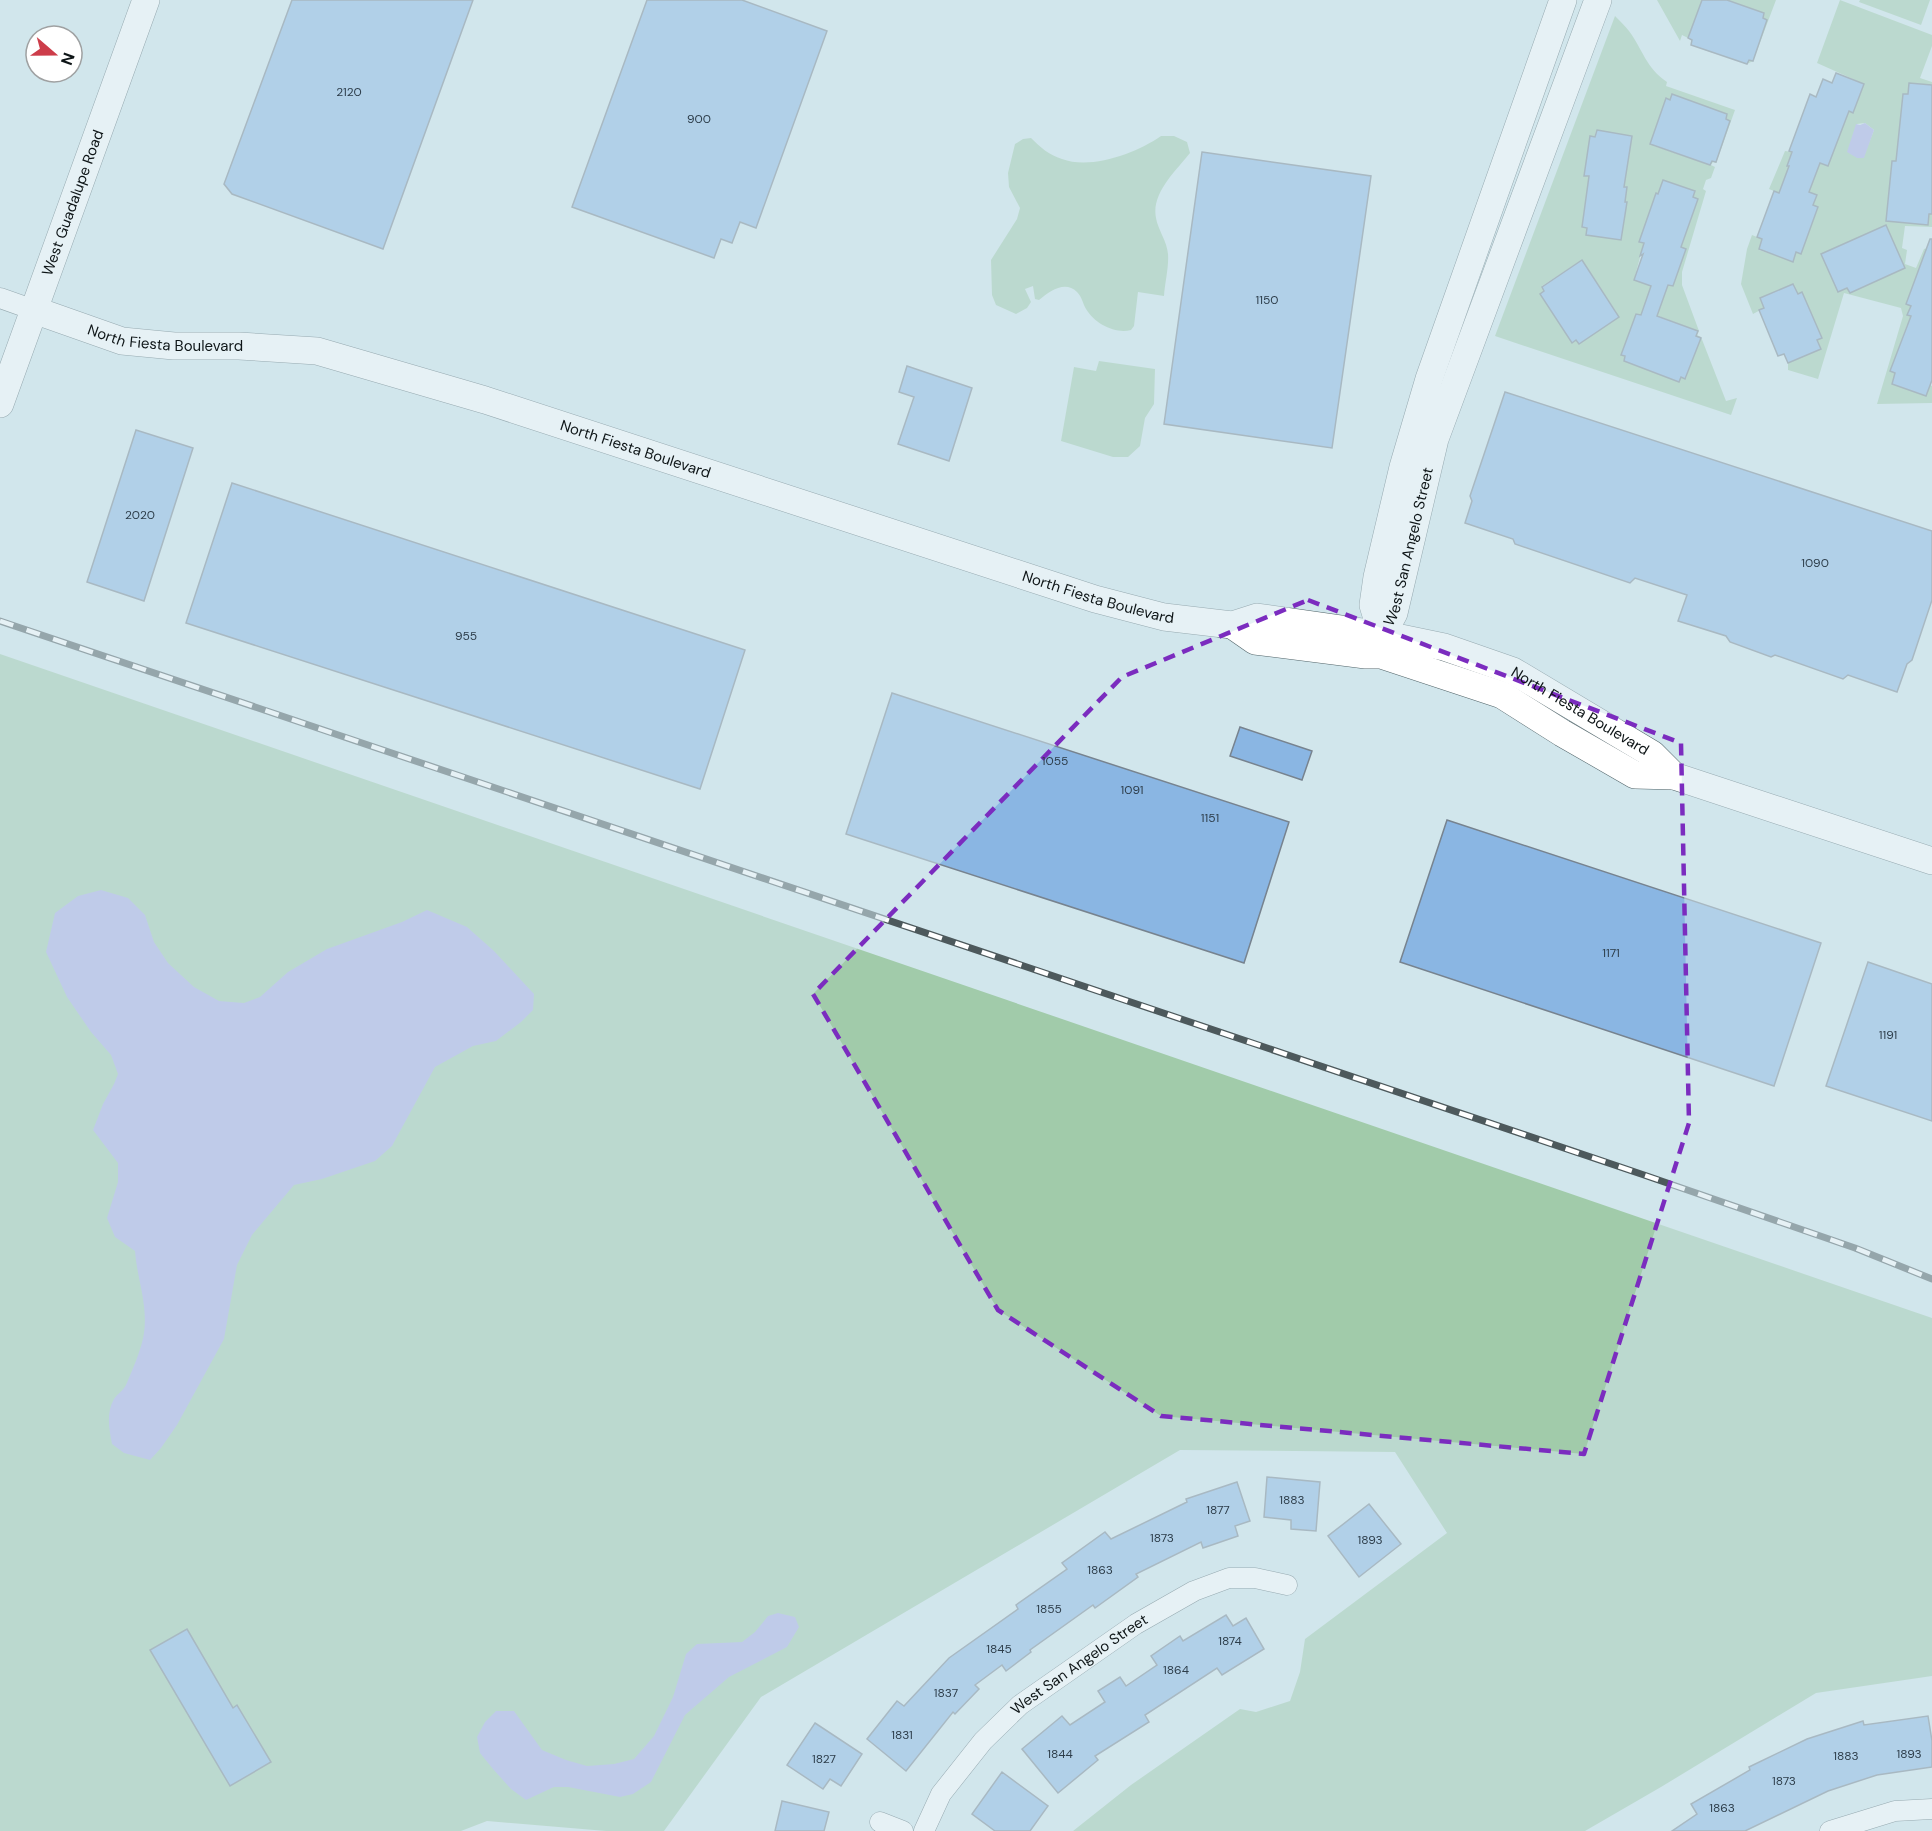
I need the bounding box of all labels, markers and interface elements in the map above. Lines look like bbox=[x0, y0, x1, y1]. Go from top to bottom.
north arrow bbox=[24, 24, 84, 84]
text: N bbox=[56, 50, 79, 68]
house number: 2120 bbox=[336, 84, 362, 100]
house number: 900 bbox=[687, 111, 711, 127]
street label: West Guadalupe Road bbox=[37, 127, 108, 279]
house number: 1150 bbox=[1255, 292, 1279, 308]
street label: North Fiesta Boulevard bbox=[85, 320, 243, 356]
street label: North Fiesta Boulevard bbox=[558, 415, 713, 483]
street label: West San Angelo Street bbox=[1379, 465, 1438, 630]
house number: 2020 bbox=[125, 507, 155, 523]
house number: 1090 bbox=[1801, 555, 1829, 571]
street label: North Fiesta Boulevard bbox=[1020, 566, 1175, 628]
house number: 955 bbox=[455, 628, 477, 644]
street label: North Fiesta Boulevard bbox=[1507, 662, 1653, 760]
house number: 1055 bbox=[1042, 753, 1068, 769]
house number: 1091 bbox=[1120, 782, 1144, 798]
house number: 1151 bbox=[1201, 810, 1219, 826]
house number: 1171 bbox=[1602, 945, 1620, 961]
house number: 1191 bbox=[1879, 1027, 1897, 1043]
house number: 1883 bbox=[1279, 1492, 1305, 1508]
house number: 1877 bbox=[1206, 1502, 1230, 1518]
house number: 1873 bbox=[1150, 1530, 1174, 1546]
house number: 1893 bbox=[1357, 1532, 1383, 1548]
house number: 1863 bbox=[1087, 1562, 1113, 1578]
house number: 1855 bbox=[1036, 1601, 1062, 1617]
street label: West San Angelo Street bbox=[1006, 1609, 1151, 1719]
house number: 1874 bbox=[1218, 1633, 1242, 1649]
house number: 1845 bbox=[986, 1641, 1012, 1657]
house number: 1864 bbox=[1163, 1662, 1189, 1678]
house number: 1837 bbox=[934, 1685, 958, 1701]
house number: 1831 bbox=[891, 1727, 913, 1743]
house number: 1844 bbox=[1047, 1746, 1073, 1762]
house number: 1893 bbox=[1896, 1746, 1922, 1762]
house number: 1883 bbox=[1833, 1748, 1859, 1764]
house number: 1827 bbox=[812, 1751, 836, 1767]
house number: 1873 bbox=[1772, 1773, 1796, 1789]
house number: 1863 bbox=[1709, 1800, 1735, 1816]

